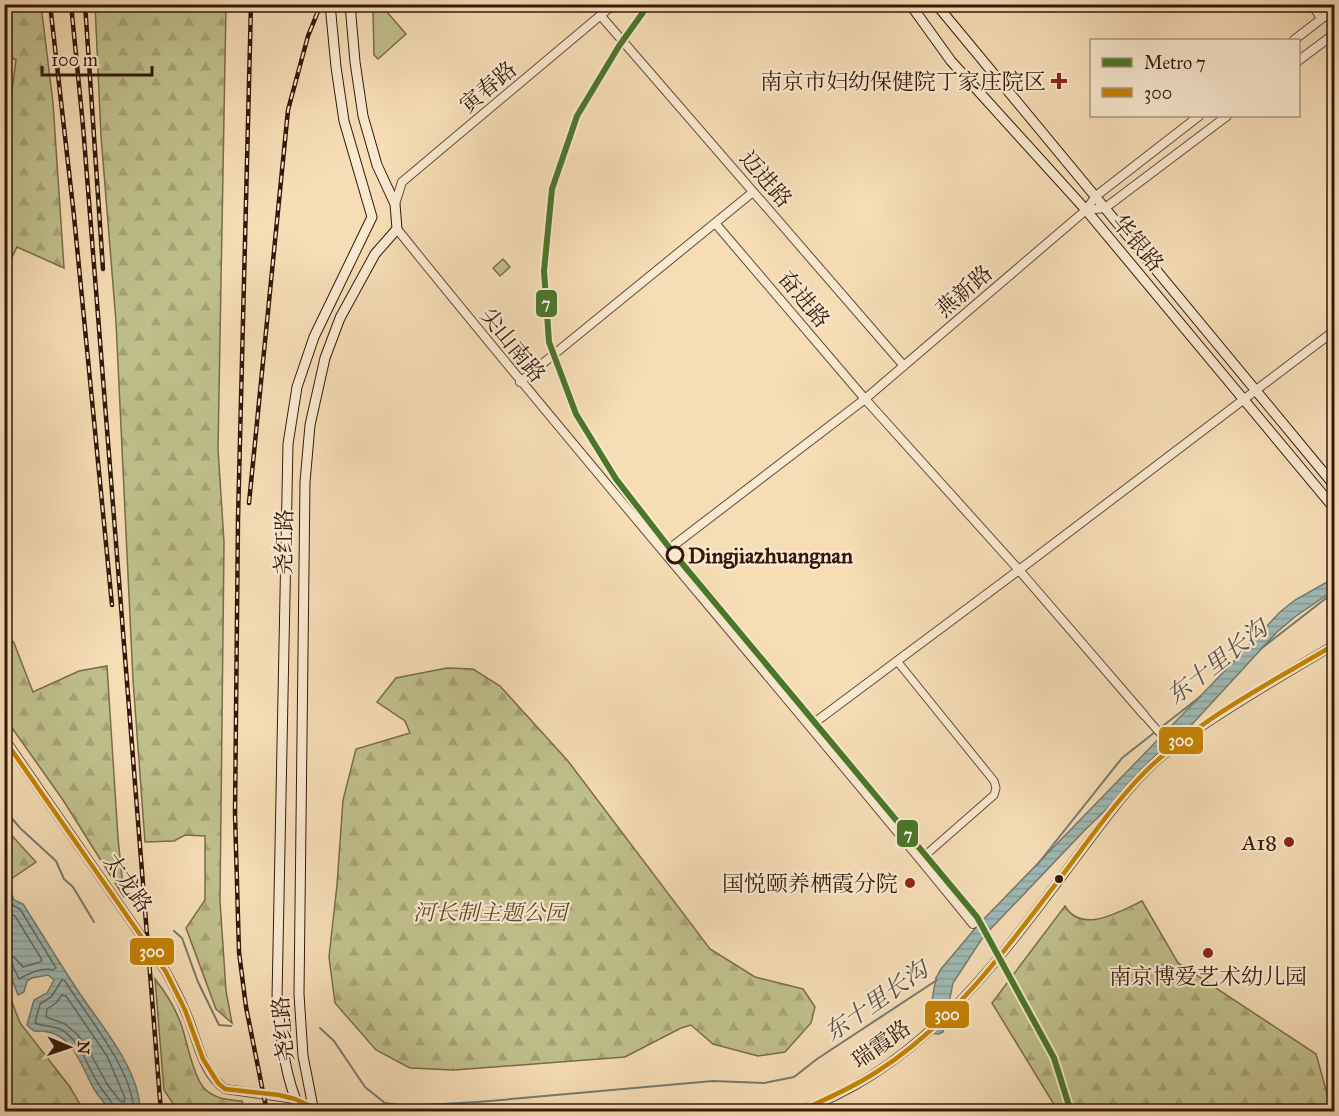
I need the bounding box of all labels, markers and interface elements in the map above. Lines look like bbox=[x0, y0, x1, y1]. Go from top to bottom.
scale bar bbox=[42, 39, 152, 77]
legend bbox=[1090, 39, 1300, 117]
text: 100 m bbox=[51, 49, 98, 71]
text: Metro 7 bbox=[1144, 52, 1206, 74]
street label: 寅春路 bbox=[454, 55, 522, 119]
place label: 南京市妇幼保健院丁家庄院区 bbox=[760, 68, 1046, 95]
marker: 南京市妇幼保健院丁家庄院区 bbox=[1050, 72, 1068, 90]
text: 300 bbox=[1144, 82, 1172, 104]
street label: 迈进路 bbox=[734, 145, 798, 213]
street label: 华银路 bbox=[1106, 209, 1170, 277]
street label: 燕新路 bbox=[930, 259, 998, 323]
street label: 奋进路 bbox=[772, 265, 836, 333]
line badge: 7 bbox=[535, 289, 558, 318]
text: 7 bbox=[542, 294, 551, 313]
street label: 尖山南路 bbox=[475, 302, 551, 388]
street label: 尧红路 bbox=[270, 509, 298, 575]
place label: Dingjiazhuangnan bbox=[688, 542, 853, 569]
marker: Dingjiazhuangnan bbox=[666, 546, 684, 564]
water label: 东十里长沟 bbox=[1160, 611, 1277, 711]
line badge: 300 bbox=[1158, 726, 1204, 755]
text: 300 bbox=[1168, 731, 1194, 751]
line badge: 7 bbox=[896, 819, 919, 848]
text: 7 bbox=[904, 825, 913, 844]
place label: A18 bbox=[1241, 829, 1277, 856]
marker: A18 bbox=[1282, 835, 1296, 849]
street label: 太龙路 bbox=[98, 848, 158, 918]
place label: 国悦颐养栖霞分院 bbox=[722, 870, 898, 897]
unlabelled marker bbox=[1053, 873, 1065, 885]
marker: 国悦颐养栖霞分院 bbox=[903, 876, 917, 890]
park label: 河长制主题公园 bbox=[413, 899, 570, 926]
line badge: 300 bbox=[129, 937, 175, 966]
text: 300 bbox=[139, 942, 165, 962]
marker: 南京博爱艺术幼儿园 bbox=[1201, 946, 1215, 960]
water label: 东十里长沟 bbox=[818, 952, 937, 1048]
place label: 南京博爱艺术幼儿园 bbox=[1109, 963, 1307, 990]
street label: 尧红路 bbox=[267, 995, 299, 1063]
line badge: 300 bbox=[924, 1000, 970, 1029]
text: 300 bbox=[934, 1005, 960, 1025]
street label: 瑞霞路 bbox=[846, 1014, 916, 1074]
north arrow bbox=[39, 1017, 99, 1077]
text: N bbox=[74, 1040, 93, 1055]

